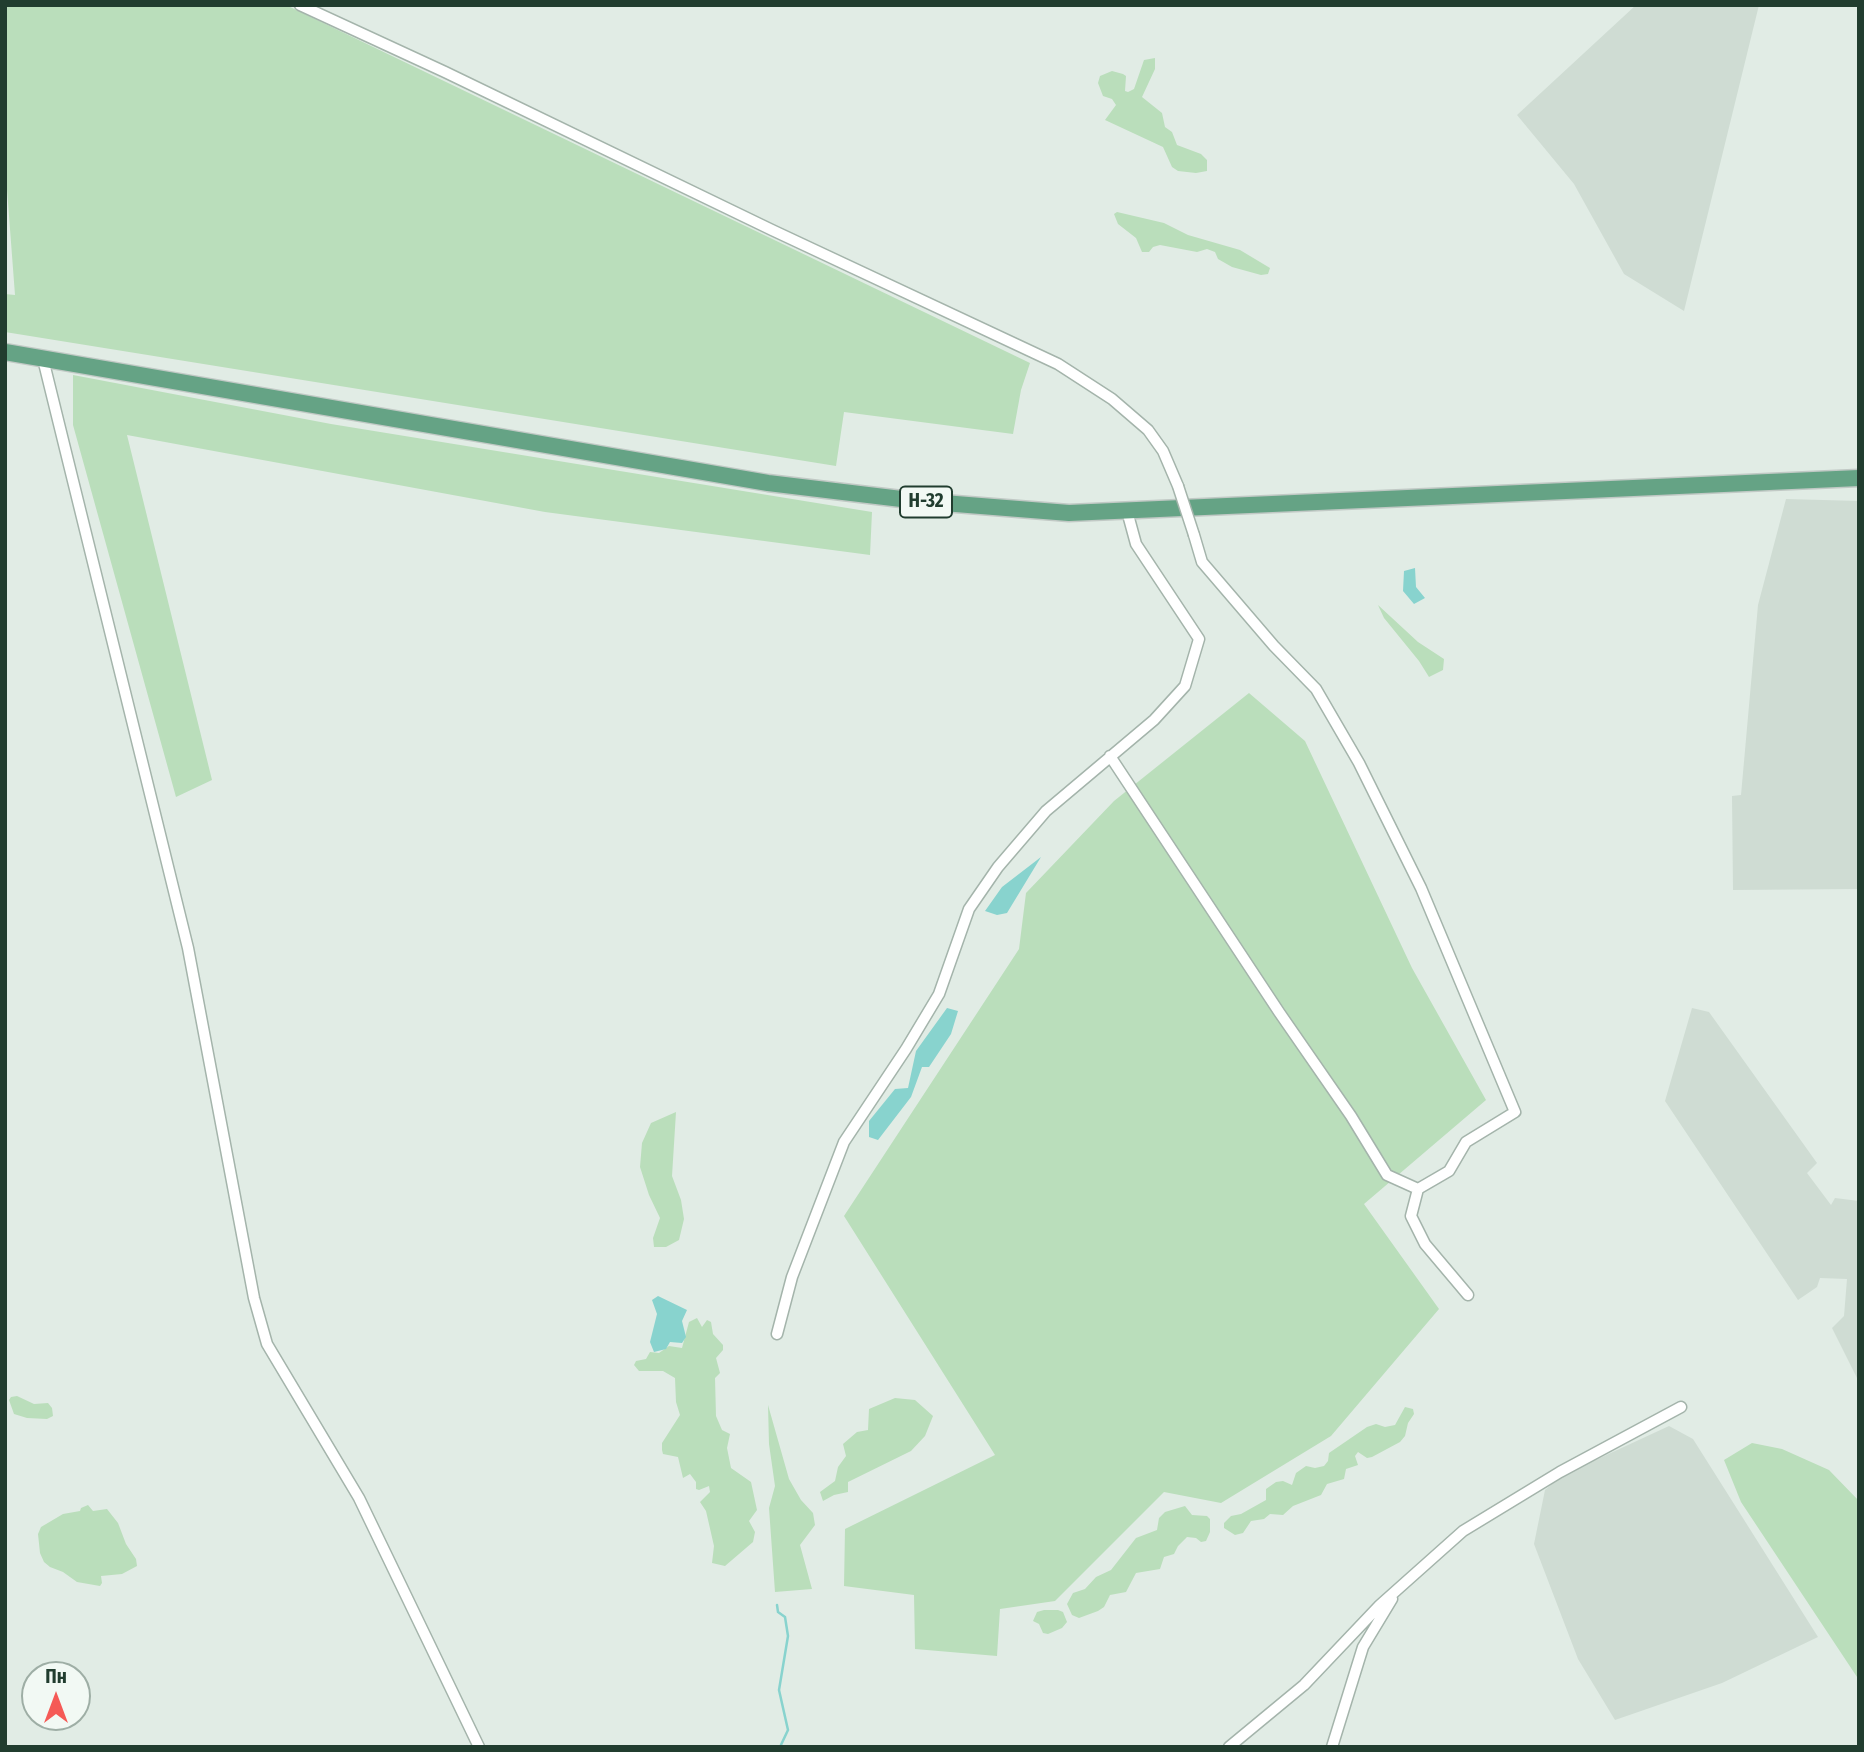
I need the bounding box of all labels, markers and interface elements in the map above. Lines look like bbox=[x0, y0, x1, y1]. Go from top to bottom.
road number: Н-32 bbox=[900, 486, 952, 517]
north arrow bbox=[21, 1661, 91, 1731]
text: Пн bbox=[45, 1665, 67, 1688]

